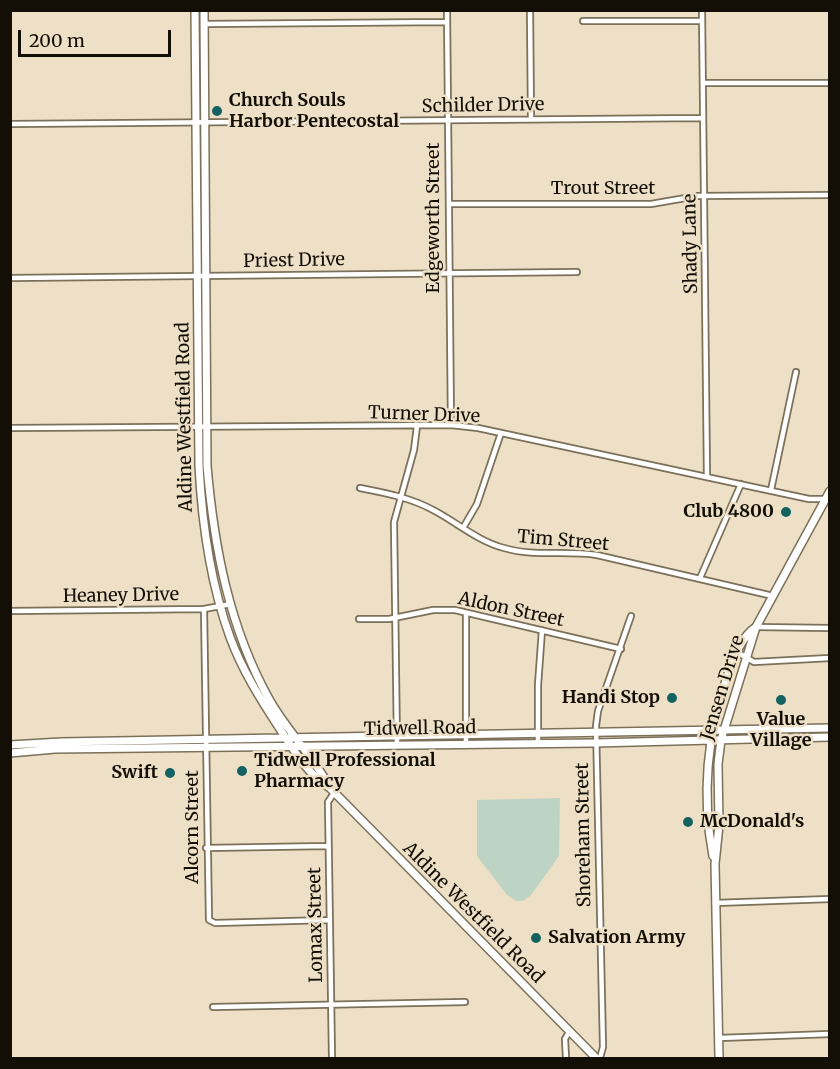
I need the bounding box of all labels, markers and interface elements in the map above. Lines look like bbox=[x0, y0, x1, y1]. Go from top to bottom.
scale bar bbox=[21, 18, 174, 56]
text: 200 m bbox=[29, 29, 85, 52]
place label: Church Souls Harbor Pentecostal bbox=[229, 90, 399, 132]
street label: Schilder Drive bbox=[422, 94, 544, 118]
marker: Church Souls Harbor Pentecostal bbox=[210, 104, 224, 118]
street label: Edgeworth Street bbox=[423, 143, 445, 293]
street label: Trout Street bbox=[551, 178, 655, 200]
street label: Shady Lane bbox=[679, 194, 703, 294]
street label: Priest Drive bbox=[243, 249, 345, 273]
street label: Aldine Westfield Road bbox=[173, 322, 197, 512]
street label: Turner Drive bbox=[368, 402, 480, 428]
place label: Club 4800 bbox=[683, 501, 774, 523]
marker: Club 4800 bbox=[779, 505, 793, 519]
street label: Tim Street bbox=[516, 526, 610, 556]
street label: Heaney Drive bbox=[63, 584, 179, 608]
street label: Aldon Street bbox=[456, 588, 566, 632]
street label: Jensen Drive bbox=[697, 633, 749, 743]
place label: Handi Stop bbox=[562, 687, 660, 709]
marker: Handi Stop bbox=[665, 691, 679, 705]
marker: Value Village bbox=[774, 693, 788, 707]
place label: Value Village bbox=[751, 709, 811, 752]
street label: Tidwell Road bbox=[363, 717, 477, 741]
place label: Tidwell Professional Pharmacy bbox=[254, 750, 436, 792]
place label: Swift bbox=[111, 762, 158, 784]
street label: Shoreham Street bbox=[572, 762, 596, 908]
marker: Tidwell Professional Pharmacy bbox=[235, 764, 249, 778]
marker: Swift bbox=[163, 766, 177, 780]
street label: Alcorn Street bbox=[182, 770, 204, 884]
place label: McDonald's bbox=[700, 811, 804, 833]
marker: McDonald's bbox=[681, 815, 695, 829]
street label: Aldine Westfield Road bbox=[398, 838, 548, 988]
street label: Lomax Street bbox=[304, 867, 328, 983]
place label: Salvation Army bbox=[548, 927, 685, 949]
marker: Salvation Army bbox=[529, 931, 543, 945]

